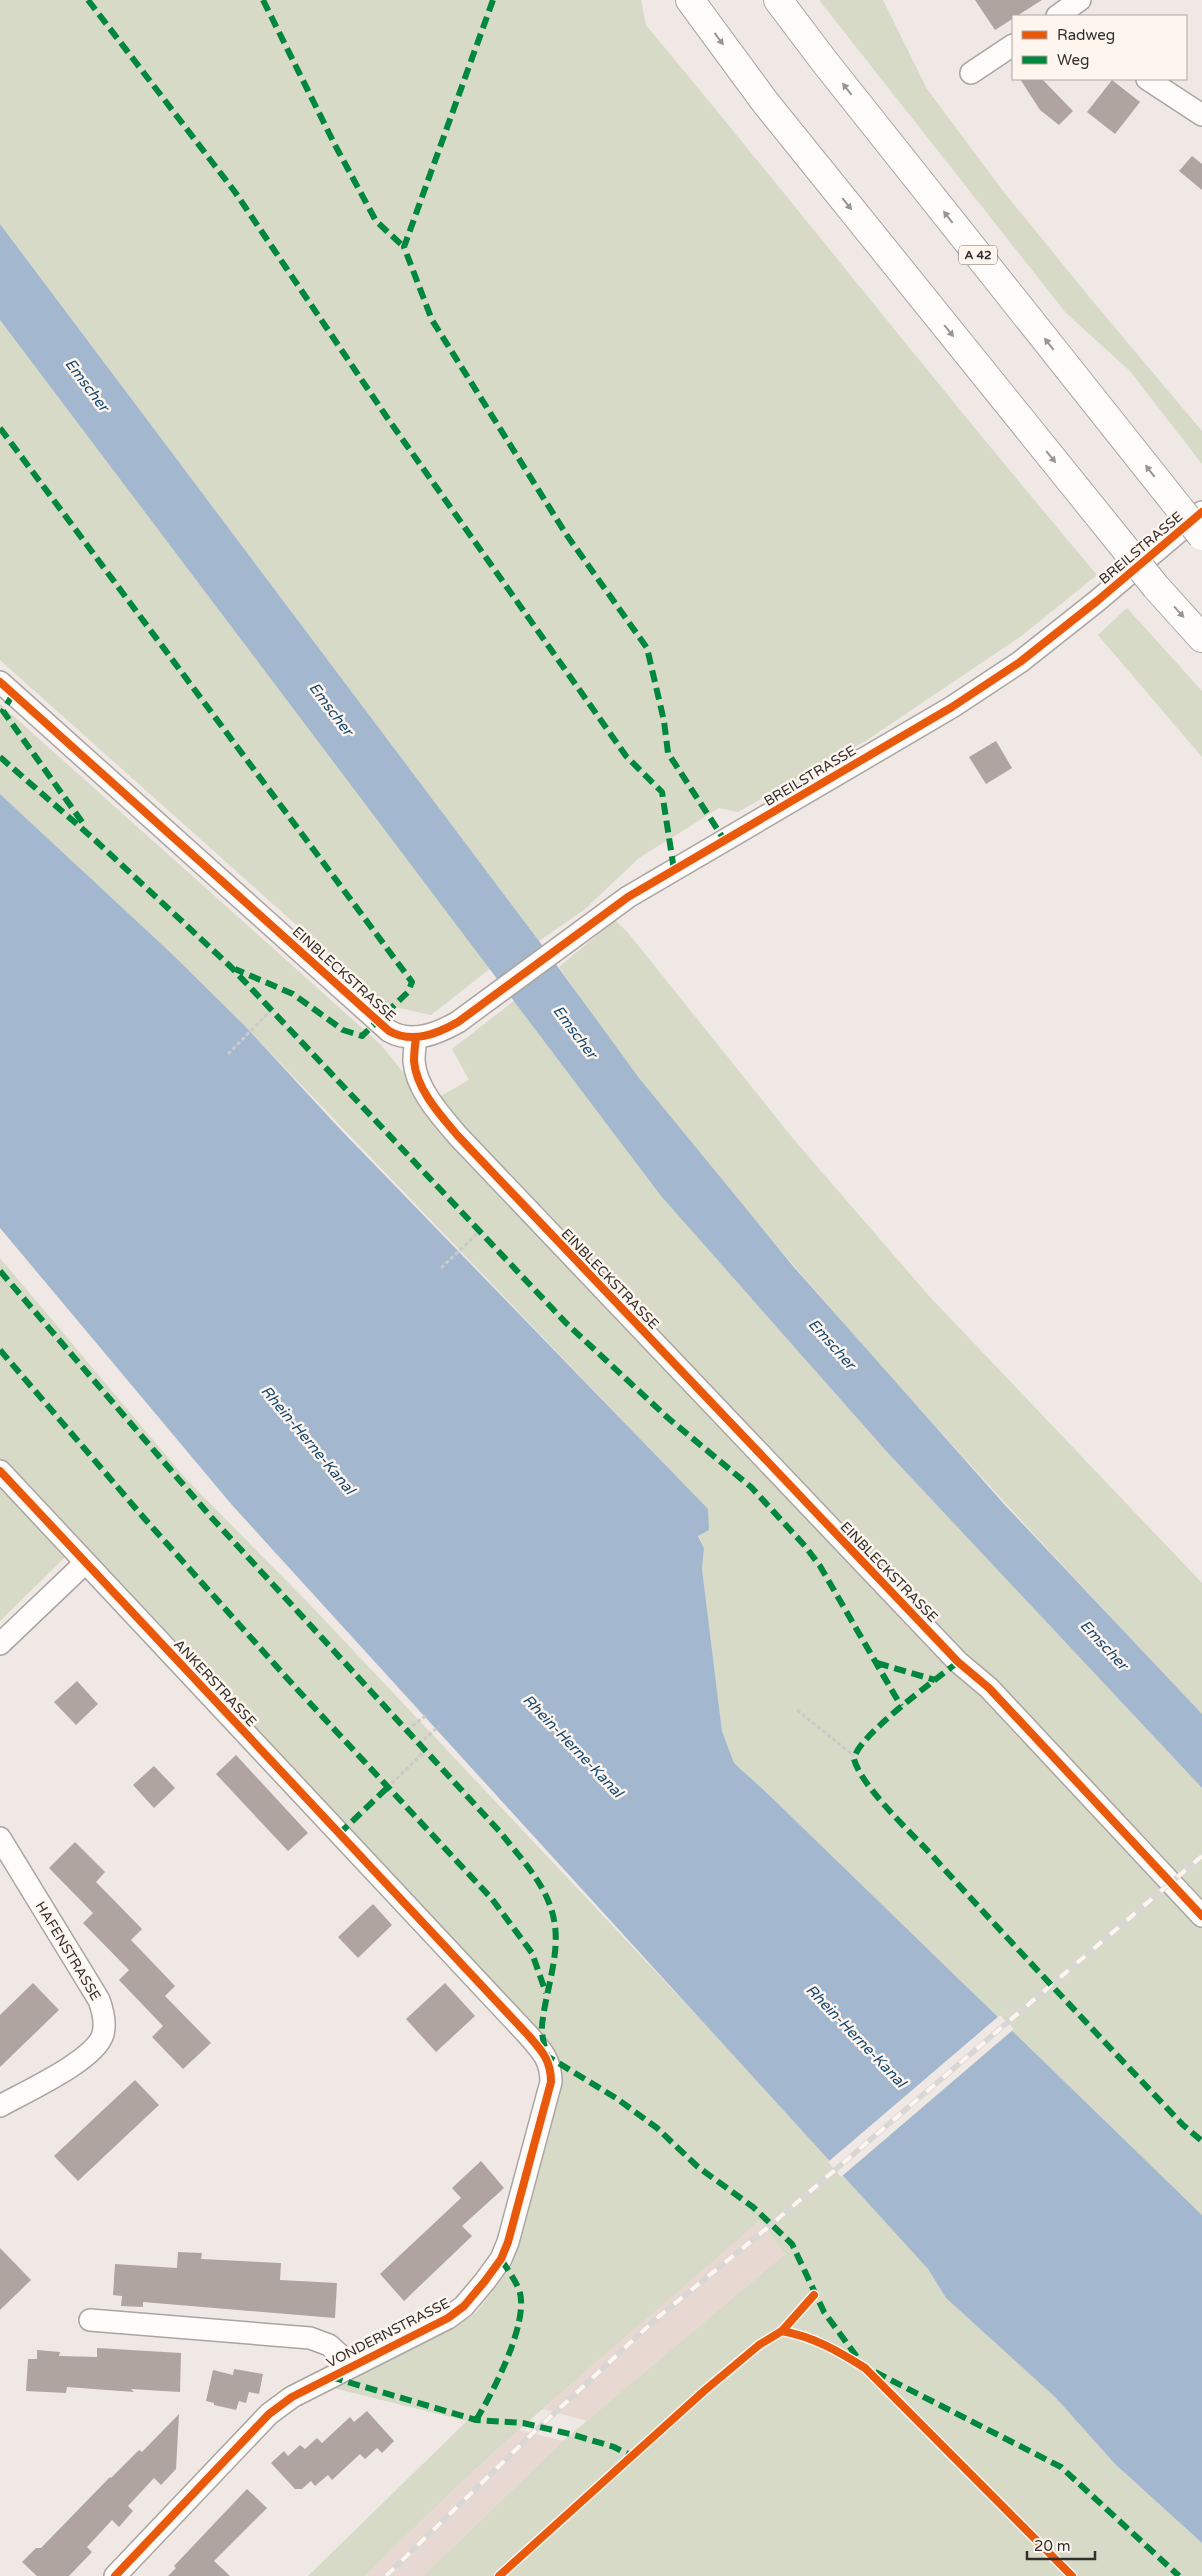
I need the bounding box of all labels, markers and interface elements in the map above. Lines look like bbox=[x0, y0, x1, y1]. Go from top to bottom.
legend bbox=[1012, 15, 1187, 80]
text: Radweg bbox=[1057, 26, 1115, 44]
one-way arrow bbox=[714, 32, 724, 46]
text: Weg bbox=[1057, 51, 1089, 69]
one-way arrow bbox=[841, 83, 852, 96]
one-way arrow bbox=[842, 197, 853, 210]
one-way arrow bbox=[942, 211, 953, 224]
road number: A 42 bbox=[959, 246, 997, 264]
one-way arrow bbox=[944, 324, 955, 337]
one-way arrow bbox=[1043, 338, 1054, 351]
water label: Emscher bbox=[61, 355, 114, 417]
one-way arrow bbox=[1046, 450, 1057, 463]
one-way arrow bbox=[1144, 465, 1155, 478]
street label: BREILSTRASSE bbox=[1096, 508, 1186, 588]
one-way arrow bbox=[1173, 606, 1185, 618]
water label: Emscher bbox=[305, 679, 358, 741]
street label: BREILSTRASSE bbox=[761, 742, 859, 810]
street label: EINBLECKSTRASSE bbox=[289, 923, 399, 1025]
water label: Emscher bbox=[549, 1002, 602, 1064]
street label: EINBLECKSTRASSE bbox=[558, 1225, 662, 1333]
water label: Emscher bbox=[805, 1315, 861, 1375]
water label: Rhein-Herne-Kanal bbox=[257, 1382, 360, 1500]
street label: EINBLECKSTRASSE bbox=[837, 1518, 941, 1626]
water label: Emscher bbox=[1076, 1616, 1133, 1675]
street label: ANKERSTRASSE bbox=[170, 1636, 260, 1730]
water label: Rhein-Herne-Kanal bbox=[519, 1691, 628, 1803]
street label: HAFENSTRASSE bbox=[32, 1898, 104, 2004]
water label: Rhein-Herne-Kanal bbox=[802, 1981, 911, 2093]
street label: VONDERNSTRASSE bbox=[324, 2295, 453, 2371]
scale bar bbox=[1027, 2528, 1094, 2560]
text: 20 m bbox=[1034, 2537, 1071, 2555]

